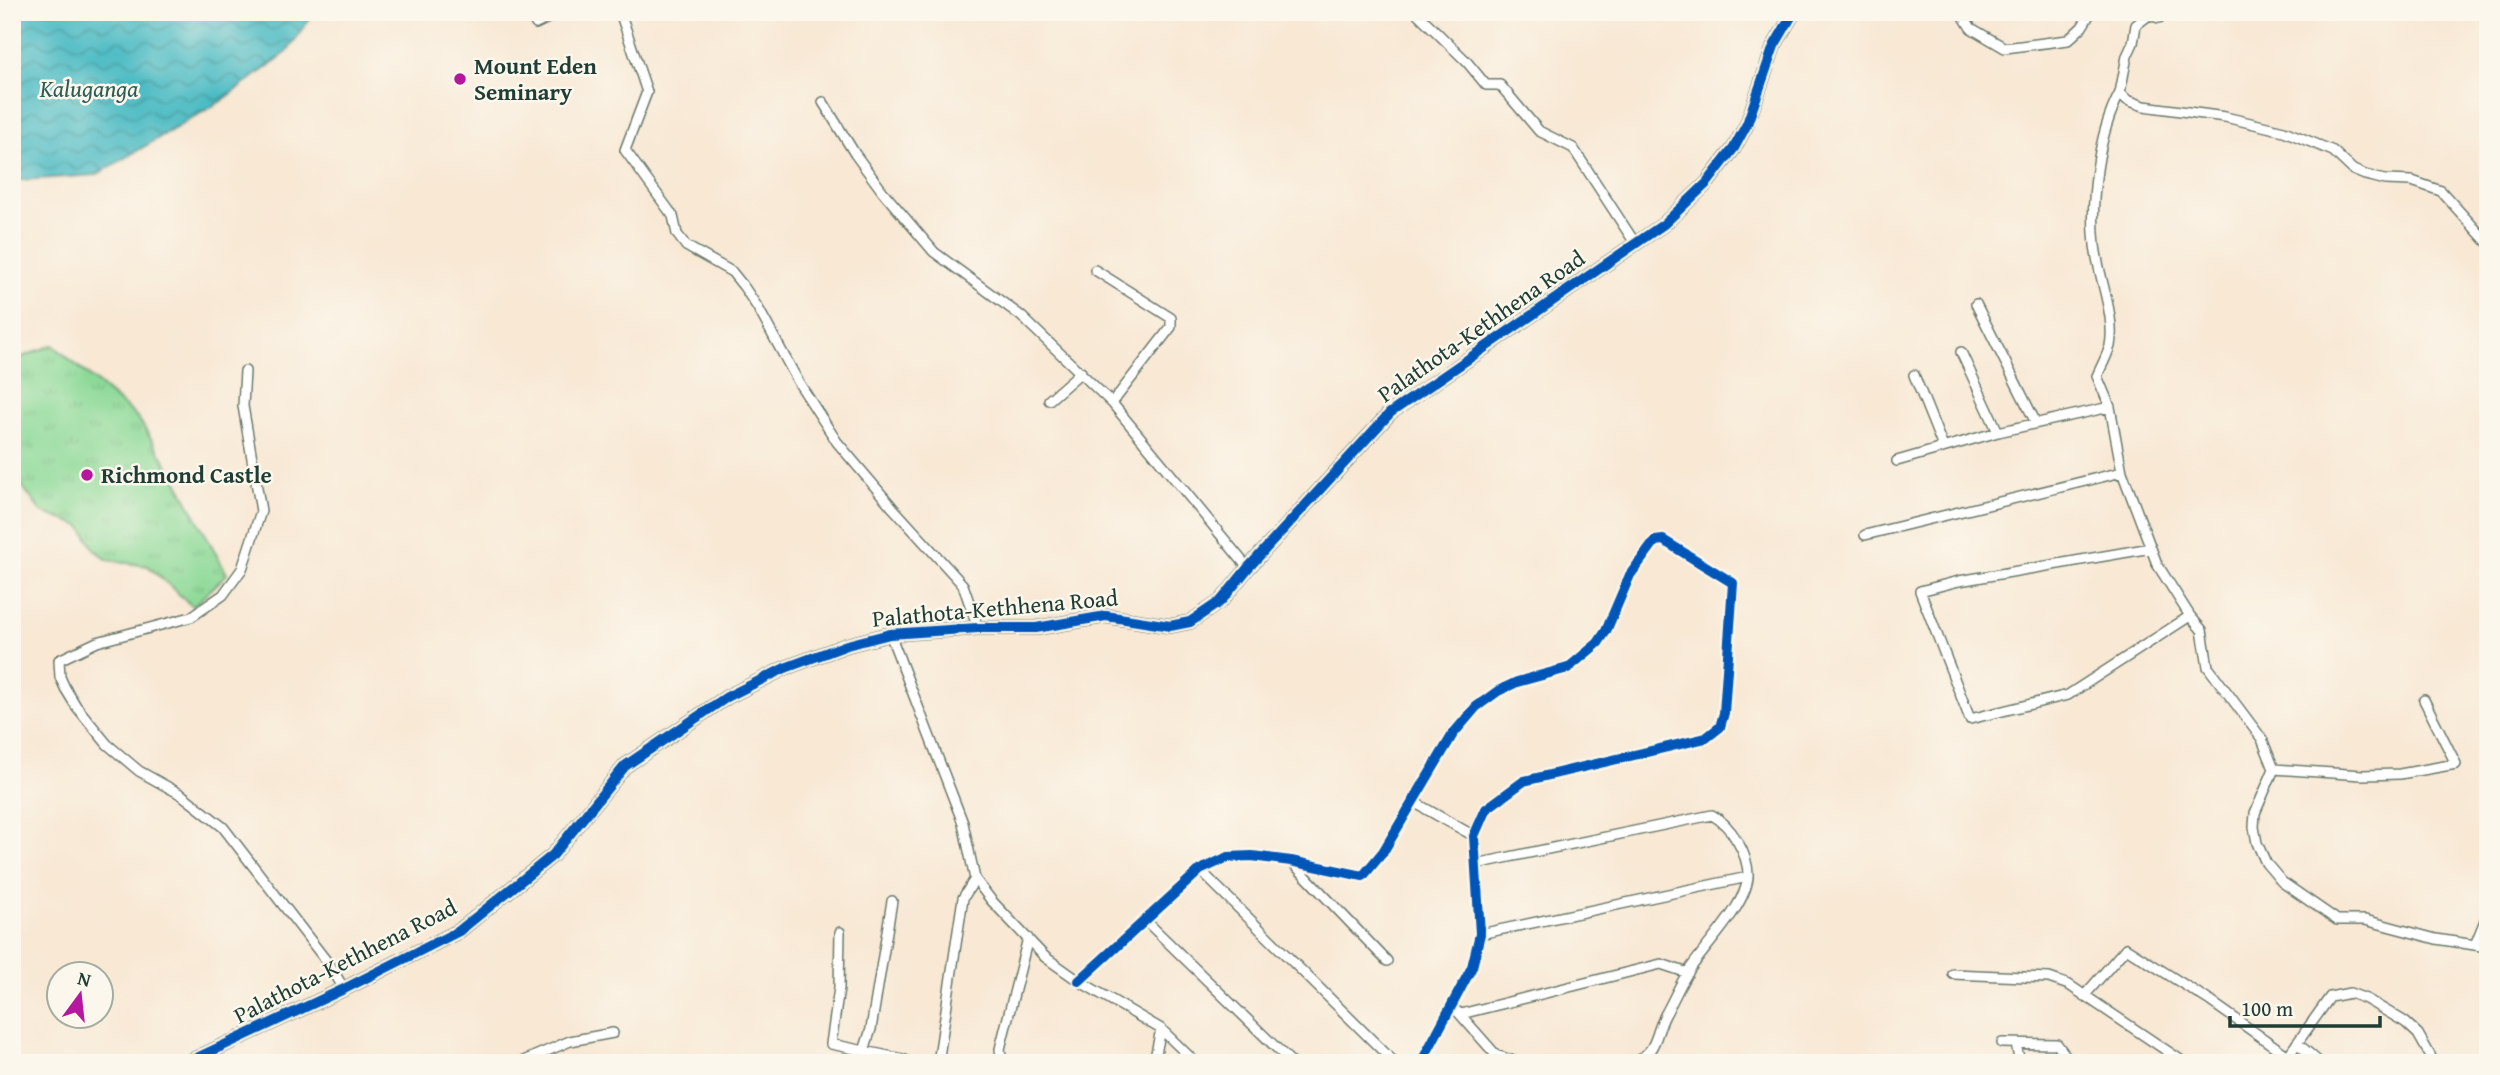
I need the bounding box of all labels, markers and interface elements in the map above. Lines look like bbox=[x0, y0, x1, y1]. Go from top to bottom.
place label: Mount Eden Seminary bbox=[474, 49, 597, 108]
water label: Kaluganga bbox=[39, 71, 138, 106]
marker: Mount Eden Seminary bbox=[452, 71, 468, 87]
street label: Palathota-Kethhena Road bbox=[1370, 241, 1592, 410]
place label: Richmond Castle bbox=[101, 458, 272, 491]
marker: Richmond Castle bbox=[79, 467, 95, 483]
street label: Palathota-Kethhena Road bbox=[871, 580, 1120, 635]
street label: Palathota-Kethhena Road bbox=[228, 890, 463, 1031]
north arrow bbox=[46, 960, 116, 1030]
text: N bbox=[75, 963, 94, 994]
scale bar bbox=[2230, 984, 2381, 1028]
text: 100 m bbox=[2241, 993, 2293, 1024]

